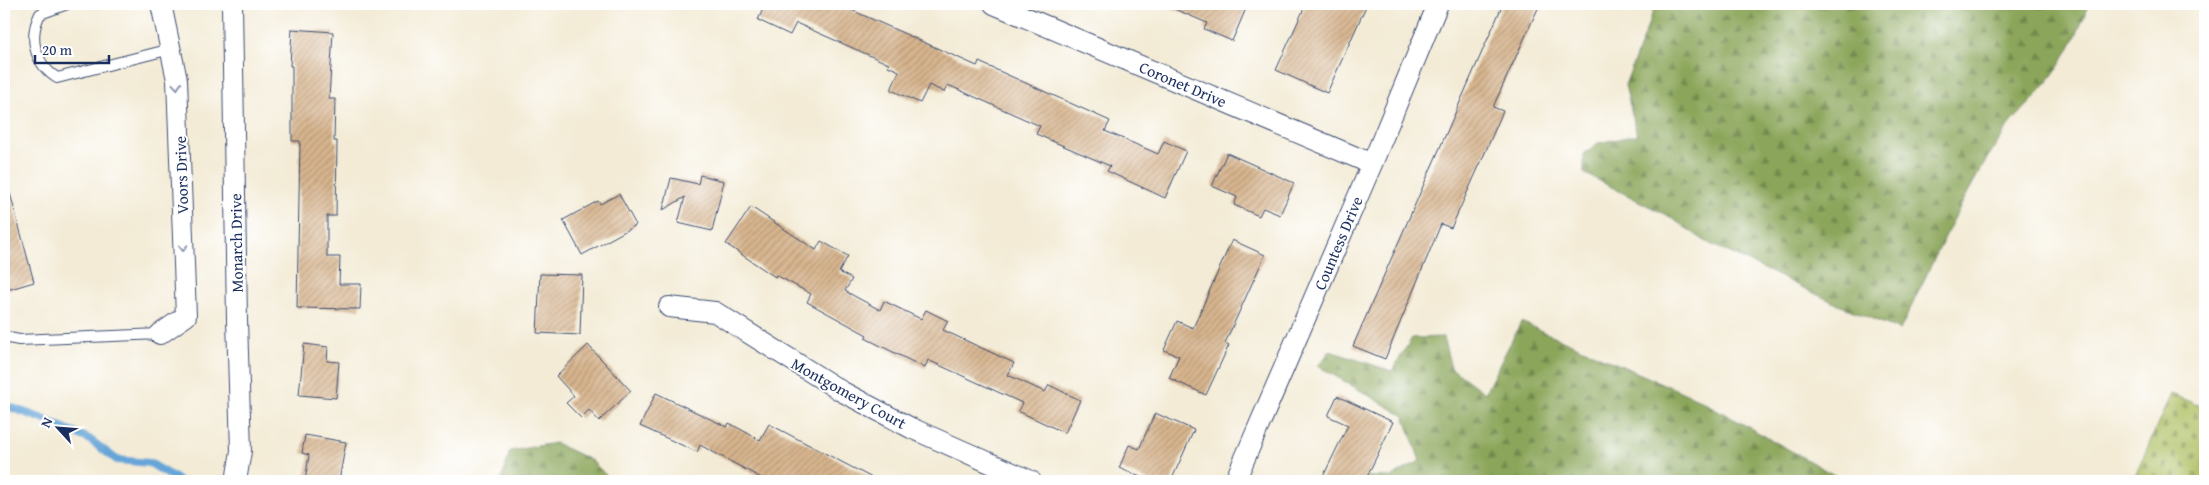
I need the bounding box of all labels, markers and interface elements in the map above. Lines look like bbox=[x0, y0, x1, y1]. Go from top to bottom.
scale bar bbox=[35, 32, 109, 64]
text: 20 m bbox=[42, 39, 73, 60]
street label: Coronet Drive bbox=[1136, 55, 1230, 113]
one-way arrow bbox=[172, 82, 183, 90]
street label: Voors Drive bbox=[168, 135, 194, 215]
street label: Countess Drive bbox=[1307, 192, 1369, 294]
street label: Monarch Drive bbox=[223, 193, 249, 293]
one-way arrow bbox=[178, 244, 189, 252]
street label: Montgomery Court bbox=[787, 351, 911, 435]
north arrow bbox=[32, 402, 82, 452]
text: N bbox=[35, 413, 58, 431]

